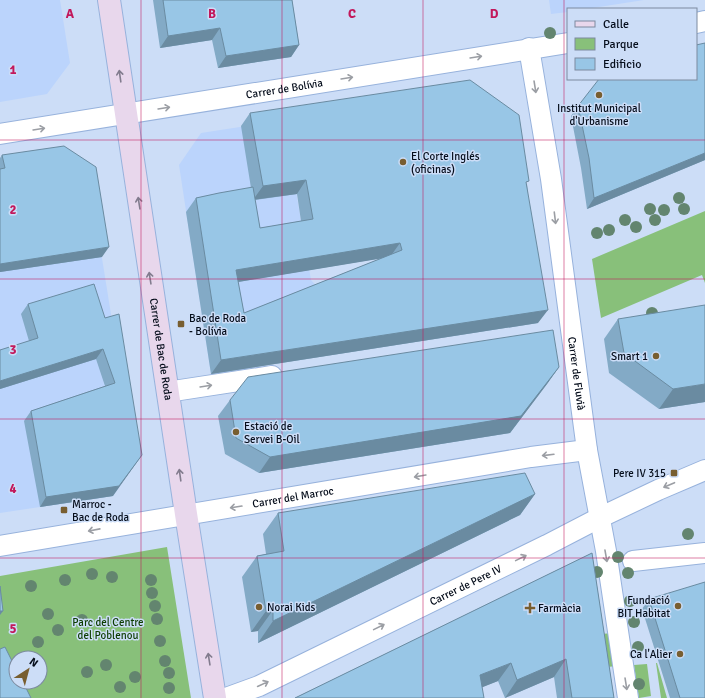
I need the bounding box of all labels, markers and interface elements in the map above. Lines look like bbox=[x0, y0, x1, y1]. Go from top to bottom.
text: A bbox=[66, 6, 75, 22]
text: B bbox=[208, 6, 216, 22]
text: C bbox=[348, 6, 356, 22]
text: D bbox=[490, 6, 499, 22]
legend bbox=[567, 8, 697, 80]
text: Calle bbox=[603, 17, 629, 32]
text: Parque bbox=[603, 37, 639, 52]
one-way arrow bbox=[469, 53, 482, 61]
text: Edificio bbox=[603, 57, 641, 72]
text: 1 bbox=[9, 62, 17, 78]
one-way arrow bbox=[116, 70, 124, 83]
one-way arrow bbox=[340, 74, 353, 82]
street label: Carrer de Bolívia bbox=[245, 76, 324, 101]
one-way arrow bbox=[531, 80, 539, 93]
marker: Institut Municipal d'Urbanisme bbox=[594, 90, 604, 100]
place label: Institut Municipal d'Urbanisme bbox=[557, 102, 641, 128]
one-way arrow bbox=[157, 104, 170, 112]
one-way arrow bbox=[32, 125, 45, 133]
place label: El Corte Inglés (oficinas) bbox=[411, 150, 480, 176]
marker: El Corte Inglés (oficinas) bbox=[398, 157, 408, 167]
one-way arrow bbox=[135, 197, 143, 210]
text: 2 bbox=[9, 202, 17, 218]
one-way arrow bbox=[552, 211, 559, 224]
one-way arrow bbox=[146, 272, 154, 285]
street label: Carrer de Bac de Roda bbox=[147, 297, 175, 401]
place label: Bac de Roda - Bolívia bbox=[189, 312, 247, 338]
marker: Bac de Roda - Bolívia bbox=[176, 319, 186, 329]
street label: Carrer de Fluvià bbox=[566, 336, 588, 411]
text: 3 bbox=[9, 342, 17, 358]
place label: Smart 1 bbox=[611, 350, 648, 363]
marker: Smart 1 bbox=[651, 351, 661, 361]
one-way arrow bbox=[199, 382, 212, 390]
place label: Estació de Servei B-Oil bbox=[244, 420, 300, 446]
marker: Estació de Servei B-Oil bbox=[231, 427, 241, 437]
one-way arrow bbox=[542, 451, 555, 459]
place label: Pere IV 315 bbox=[613, 467, 666, 480]
marker: Pere IV 315 bbox=[669, 468, 679, 478]
one-way arrow bbox=[176, 469, 184, 482]
one-way arrow bbox=[414, 472, 427, 480]
text: 4 bbox=[9, 481, 17, 497]
one-way arrow bbox=[663, 482, 675, 489]
street label: Carrer del Marroc bbox=[251, 484, 335, 510]
place label: Marroc - Bac de Roda bbox=[72, 498, 130, 524]
one-way arrow bbox=[230, 503, 243, 511]
marker: Marroc - Bac de Roda bbox=[59, 505, 69, 515]
one-way arrow bbox=[88, 526, 101, 534]
one-way arrow bbox=[603, 549, 611, 562]
one-way arrow bbox=[515, 554, 527, 561]
street label: Carrer de Pere IV bbox=[427, 561, 504, 608]
place label: Fundació BIT Habitat bbox=[617, 594, 670, 620]
place label: Norai Kids bbox=[267, 601, 316, 614]
marker: Fundació BIT Habitat bbox=[673, 601, 683, 611]
marker: Norai Kids bbox=[254, 602, 264, 612]
place label: Farmàcia bbox=[538, 602, 582, 615]
marker: Farmàcia bbox=[525, 603, 535, 613]
park label: Parc del Centre del Poblenou bbox=[72, 616, 144, 642]
text: 5 bbox=[9, 621, 17, 637]
one-way arrow bbox=[373, 623, 385, 630]
place label: Ca l'Alier bbox=[630, 648, 672, 661]
marker: Ca l'Alier bbox=[675, 649, 685, 659]
north arrow bbox=[8, 650, 48, 690]
one-way arrow bbox=[205, 653, 213, 666]
text: N bbox=[27, 655, 41, 670]
one-way arrow bbox=[622, 677, 630, 690]
one-way arrow bbox=[256, 680, 268, 687]

